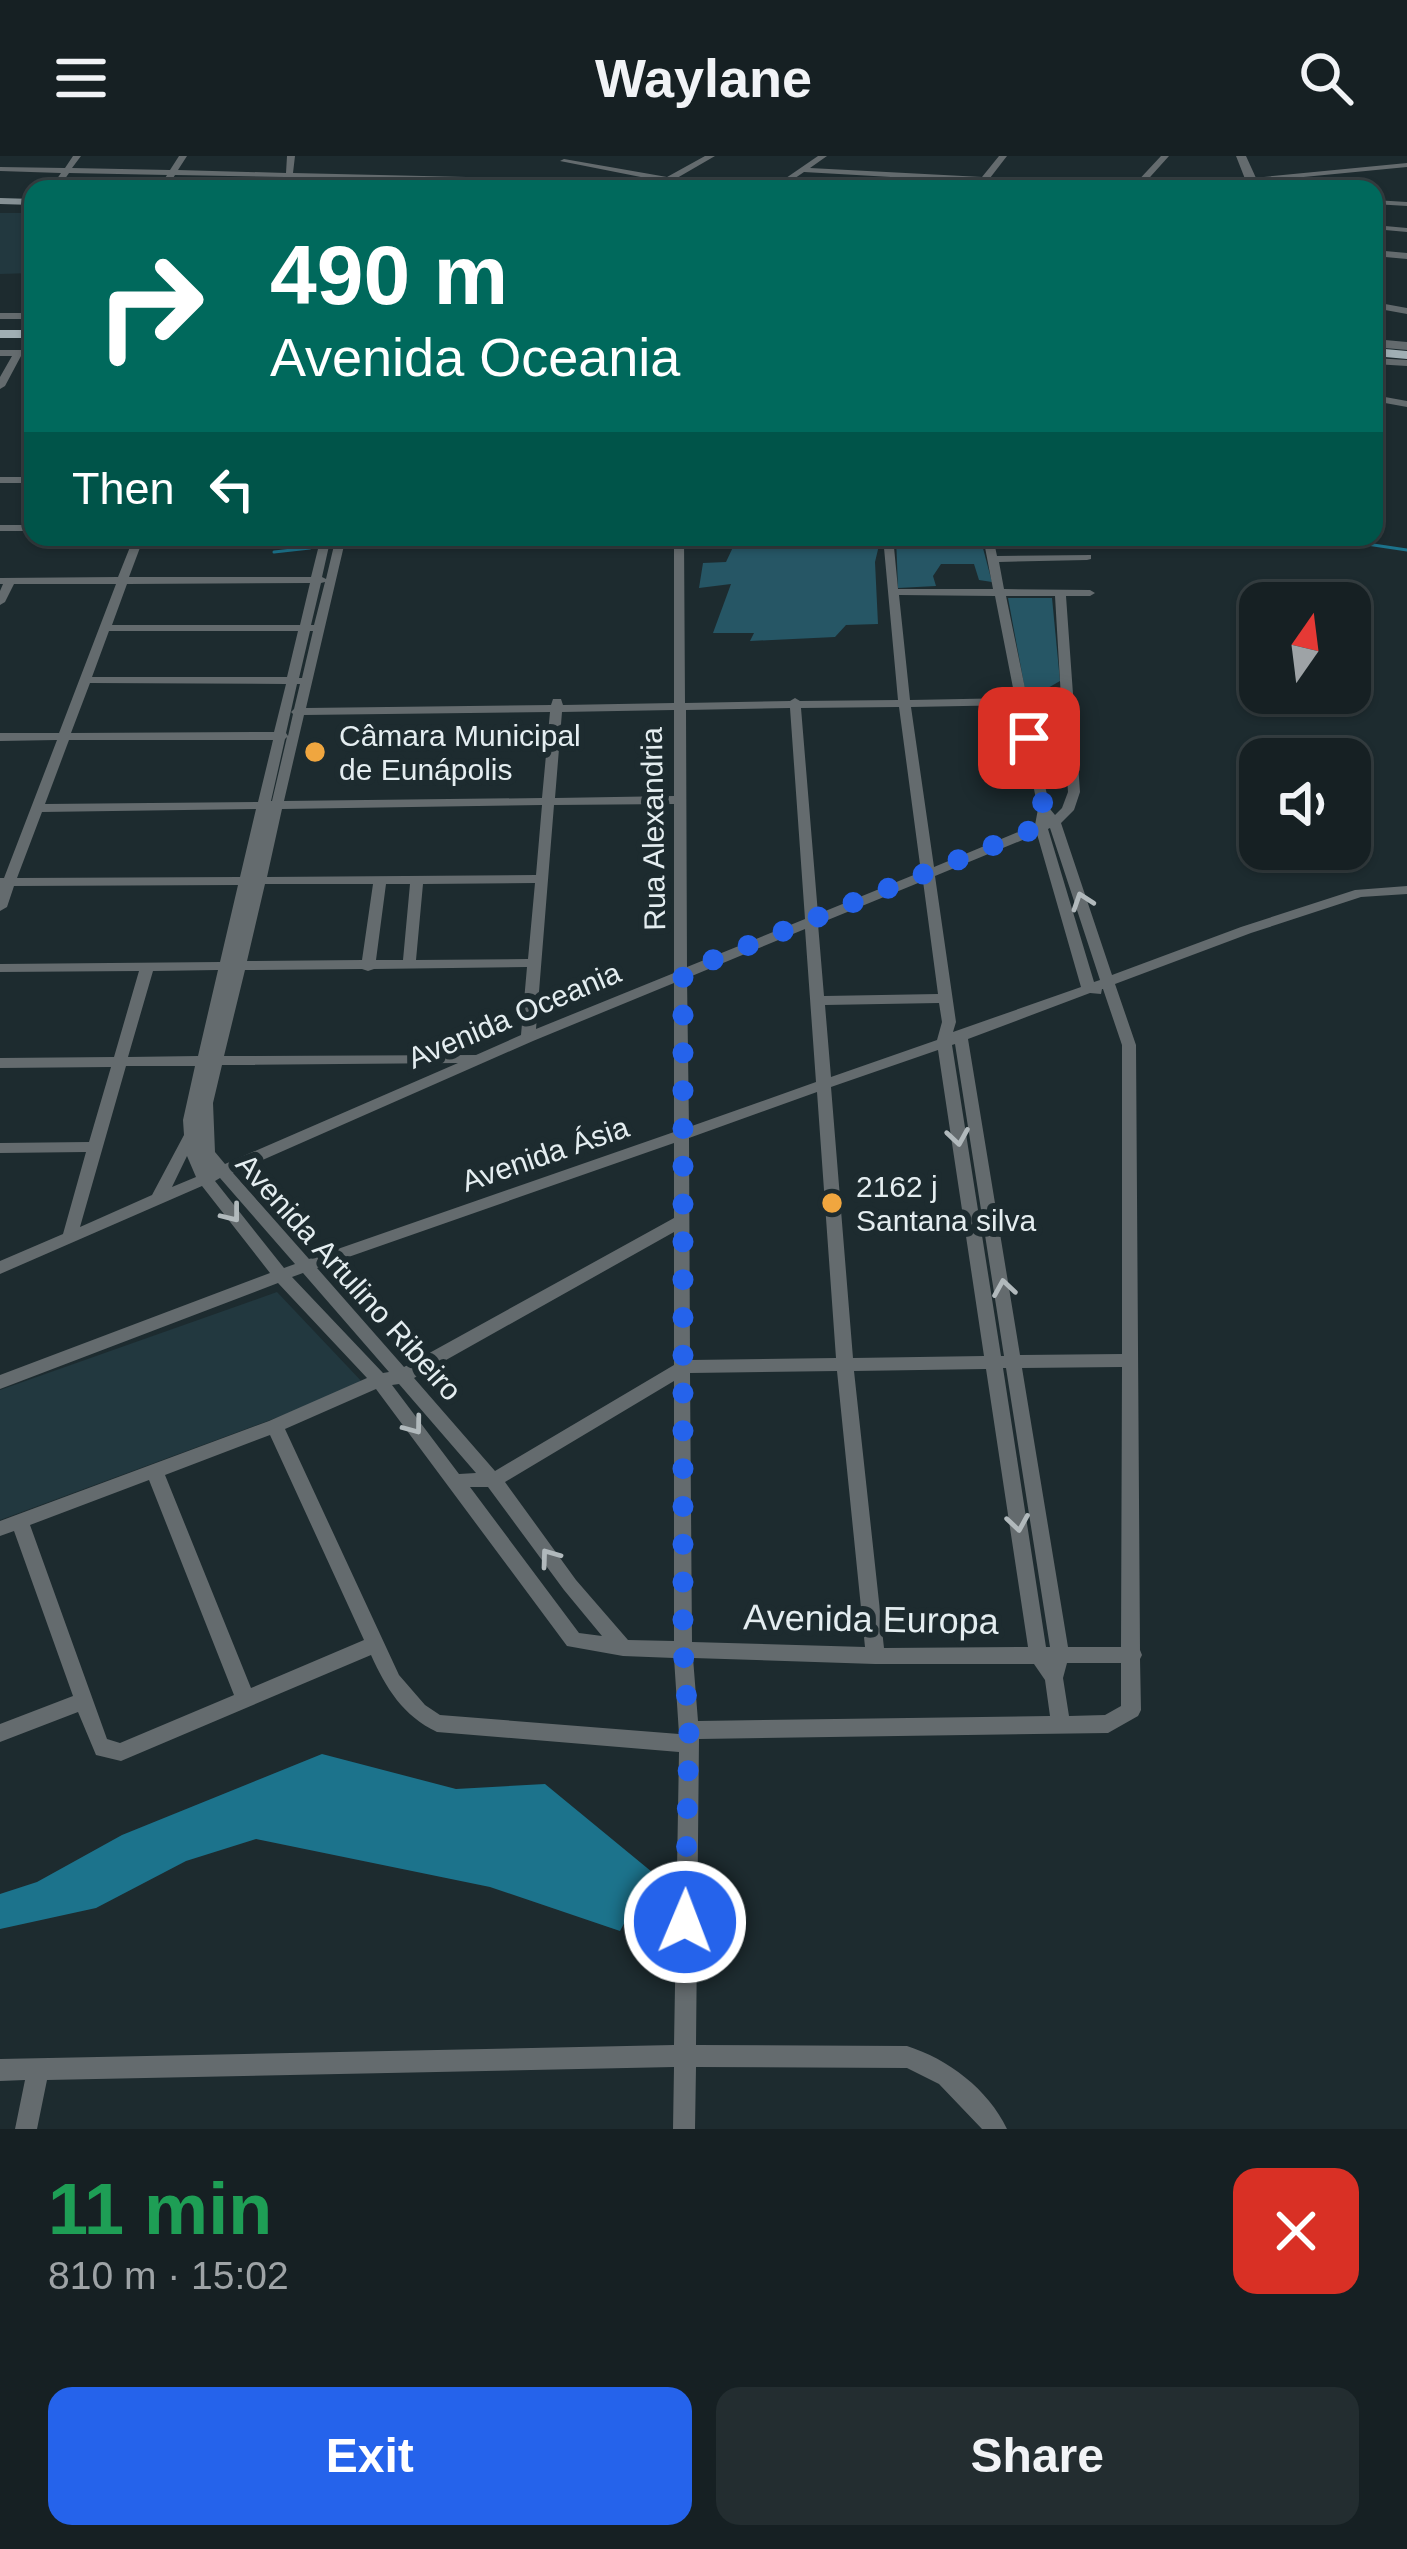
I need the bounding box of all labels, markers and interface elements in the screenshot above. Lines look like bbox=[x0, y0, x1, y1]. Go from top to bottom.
icon: menu bbox=[48, 45, 114, 111]
icon: search bbox=[1293, 45, 1359, 111]
text: Waylane bbox=[595, 48, 812, 108]
icon: right bbox=[72, 228, 228, 384]
text: 490 m bbox=[270, 228, 508, 322]
text: Avenida Oceania bbox=[270, 327, 680, 387]
icon: left bbox=[199, 456, 265, 522]
text: Then bbox=[72, 463, 175, 514]
north arrow bbox=[1239, 582, 1371, 714]
map controls bbox=[1239, 582, 1371, 870]
pin bbox=[978, 687, 1080, 789]
icon: arrive bbox=[996, 705, 1062, 771]
place label: Câmara Municipal de Eunápolis bbox=[339, 719, 581, 786]
street label: Rua Alexandria bbox=[635, 727, 671, 931]
button: sound bbox=[1239, 738, 1371, 870]
marker: Câmara Municipal de Eunápolis bbox=[302, 739, 328, 765]
one-way arrow bbox=[1071, 891, 1096, 912]
street label: Avenida Oceania bbox=[403, 955, 626, 1075]
street label: Avenida Ásia bbox=[457, 1110, 633, 1198]
one-way arrow bbox=[944, 1128, 970, 1147]
street label: Avenida Artulino Ribeiro bbox=[230, 1147, 468, 1407]
place label: 2162 j Santana silva bbox=[856, 1170, 1036, 1237]
marker: 2162 j Santana silva bbox=[819, 1190, 845, 1216]
one-way arrow bbox=[218, 1200, 239, 1222]
one-way arrow bbox=[992, 1279, 1018, 1298]
one-way arrow bbox=[400, 1413, 422, 1435]
one-way arrow bbox=[1004, 1513, 1029, 1533]
one-way arrow bbox=[542, 1549, 564, 1570]
street label: Avenida Europa bbox=[743, 1596, 1000, 1642]
position arrow bbox=[622, 1859, 748, 1985]
button: close bbox=[1233, 2168, 1359, 2294]
text: 11 min bbox=[48, 2169, 272, 2249]
text: 810 m · 15:02 bbox=[48, 2254, 289, 2297]
button: Exit bbox=[48, 2387, 692, 2525]
button: Share bbox=[716, 2387, 1359, 2525]

